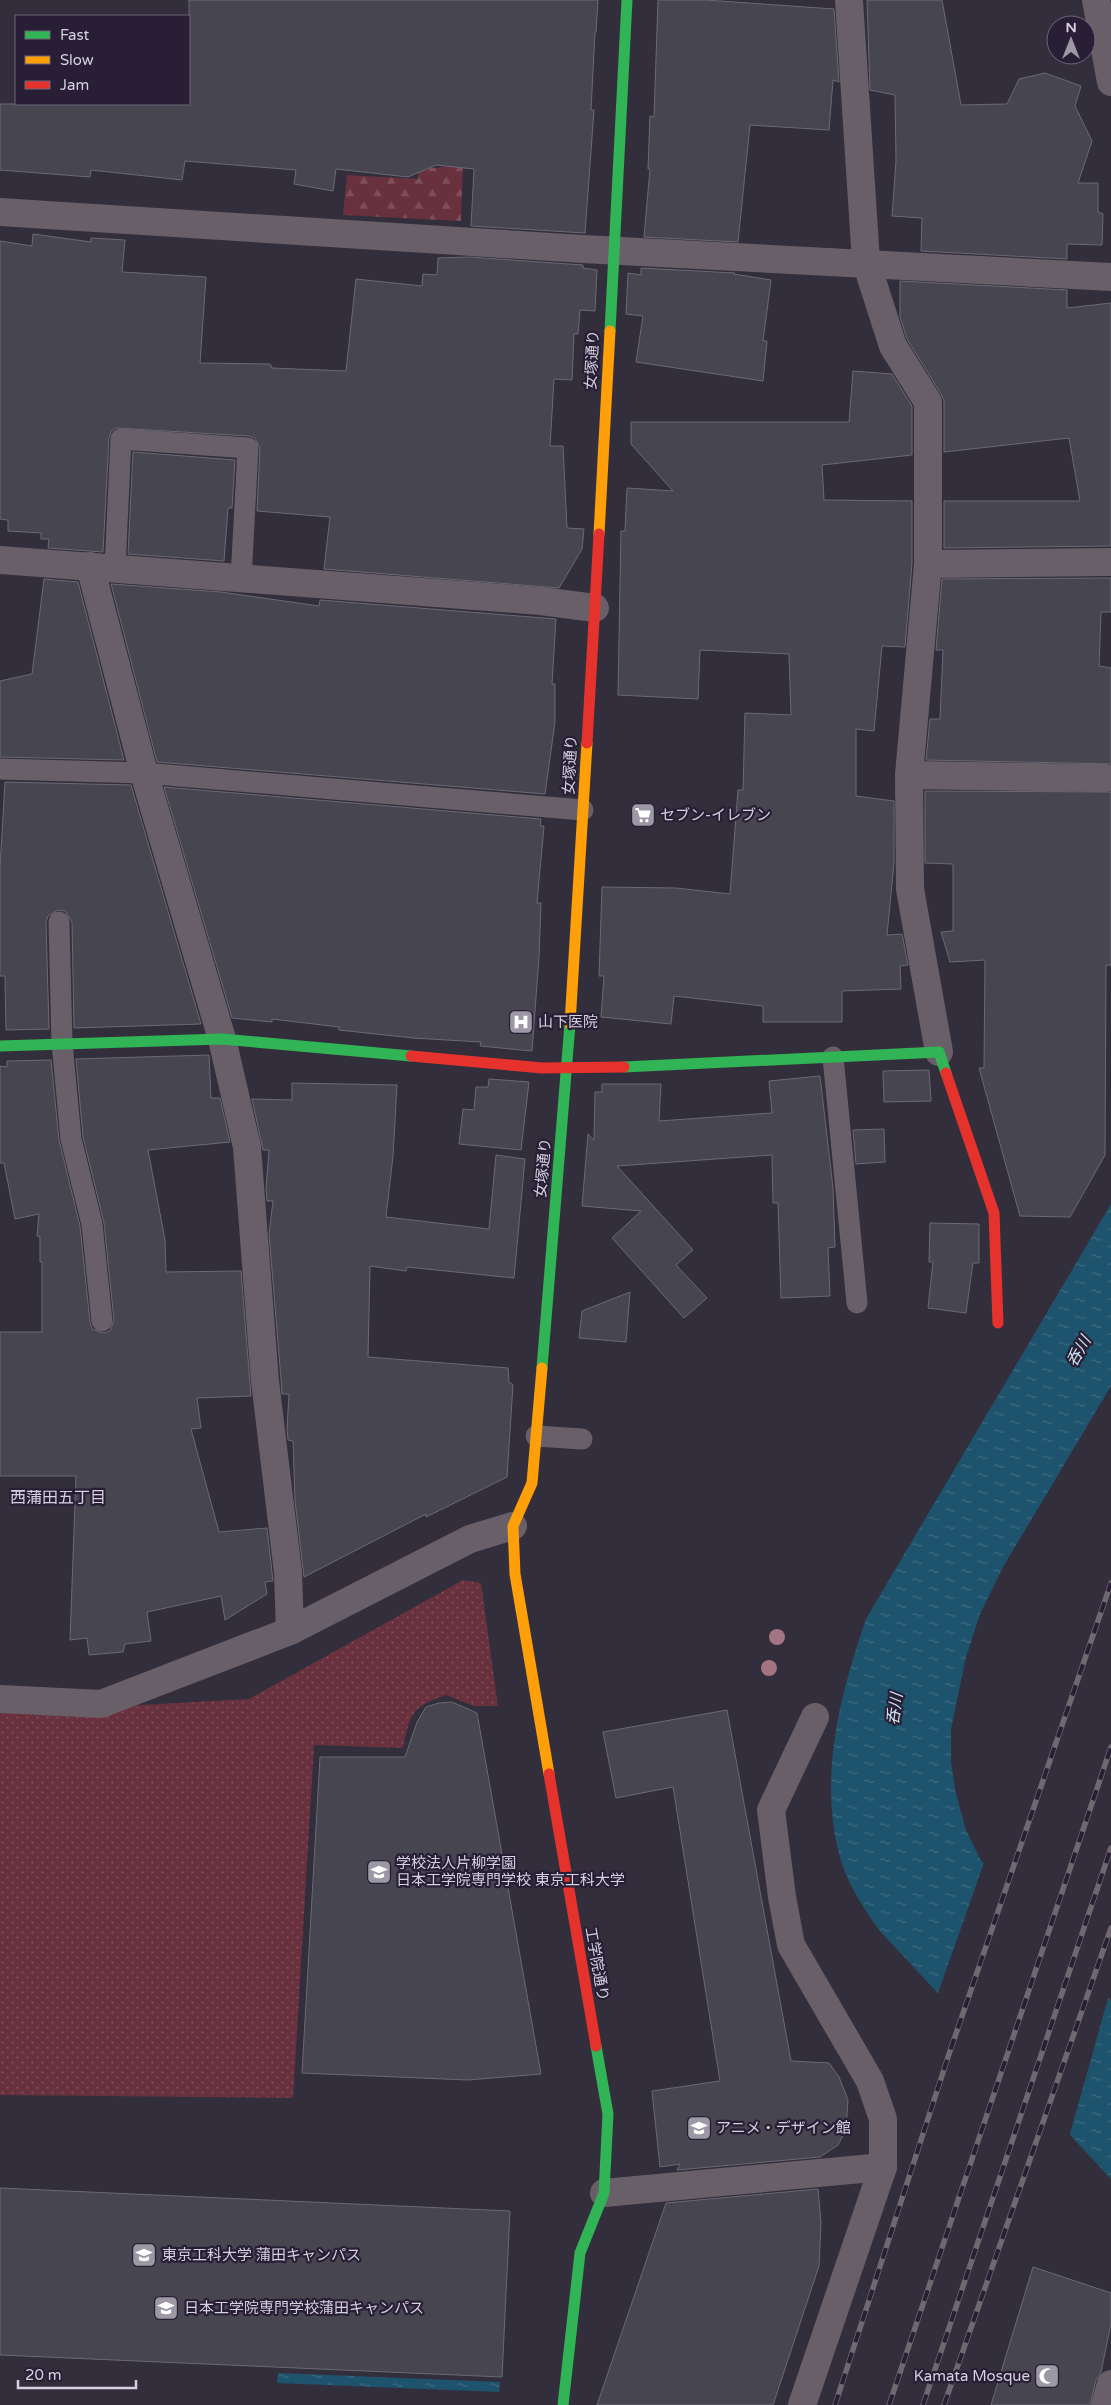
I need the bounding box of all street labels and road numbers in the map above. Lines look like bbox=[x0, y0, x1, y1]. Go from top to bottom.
street label: 女塚通り bbox=[581, 330, 603, 390]
street label: 女塚通り bbox=[559, 735, 581, 795]
street label: 女塚通り bbox=[531, 1137, 555, 1199]
street label: 工学院通り bbox=[582, 1925, 612, 2003]

